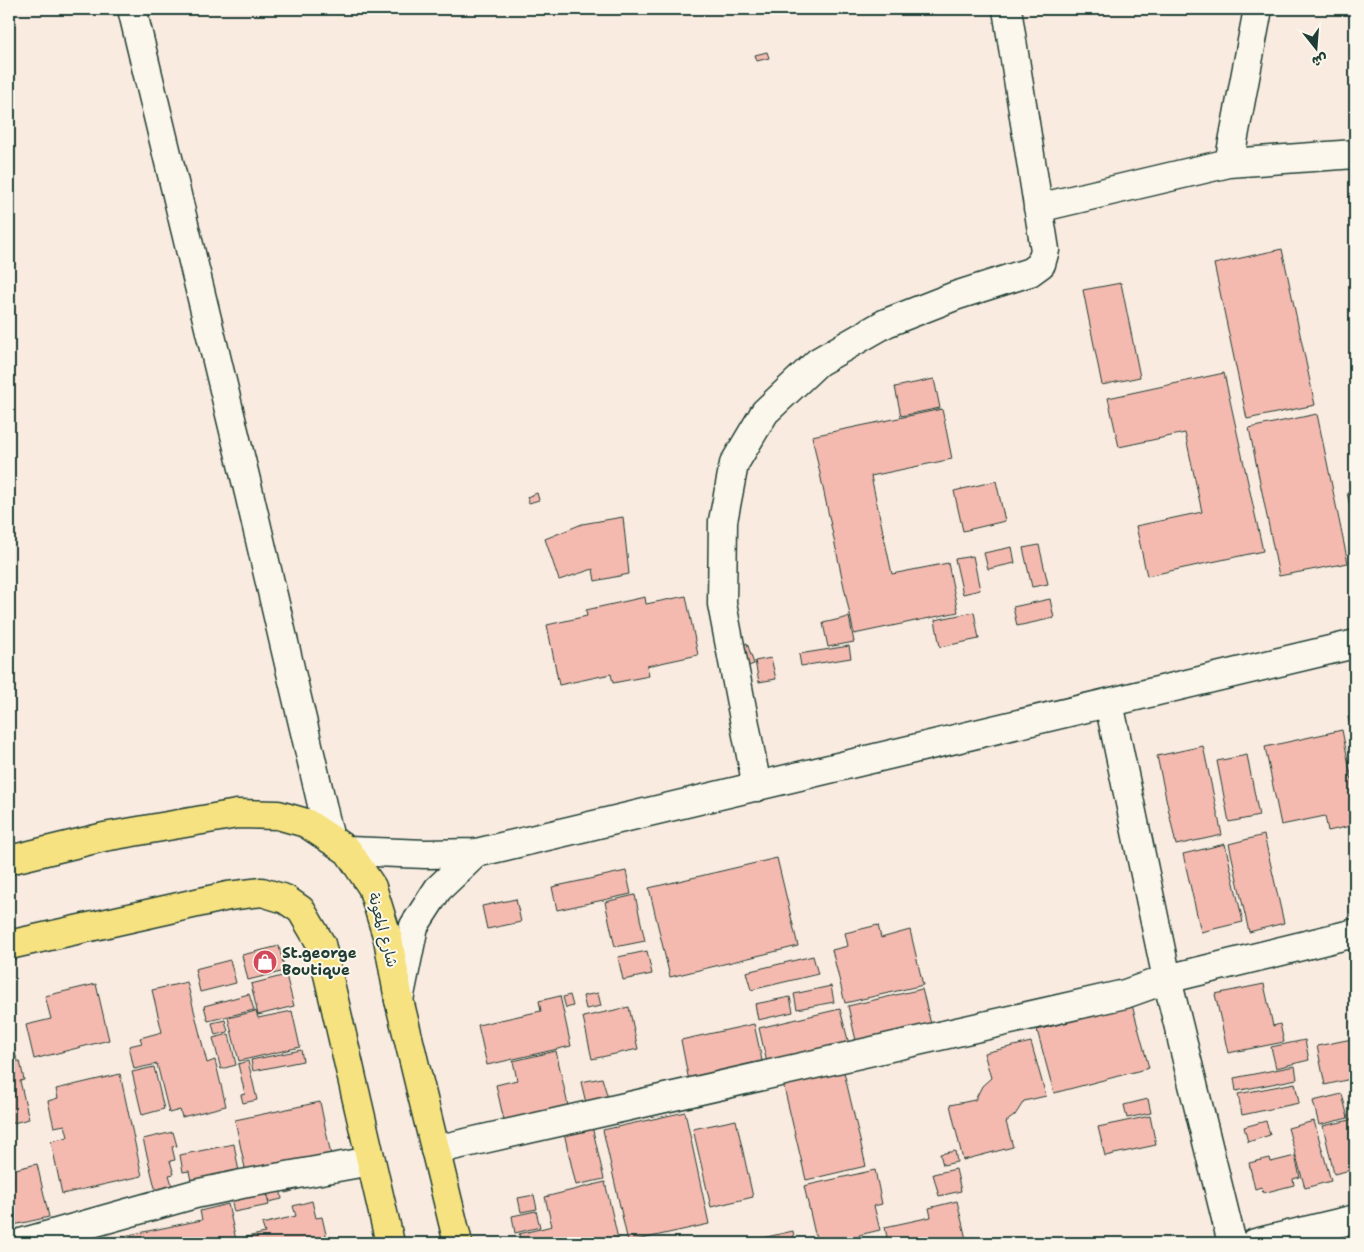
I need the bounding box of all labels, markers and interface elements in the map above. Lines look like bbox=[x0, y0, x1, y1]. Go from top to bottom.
north arrow bbox=[1292, 22, 1342, 72]
text: ش bbox=[1310, 50, 1330, 71]
street label: شارع المعونة bbox=[363, 890, 403, 970]
place label: St.george Boutique bbox=[282, 943, 357, 980]
shop icon: St.george Boutique bbox=[252, 949, 278, 975]

